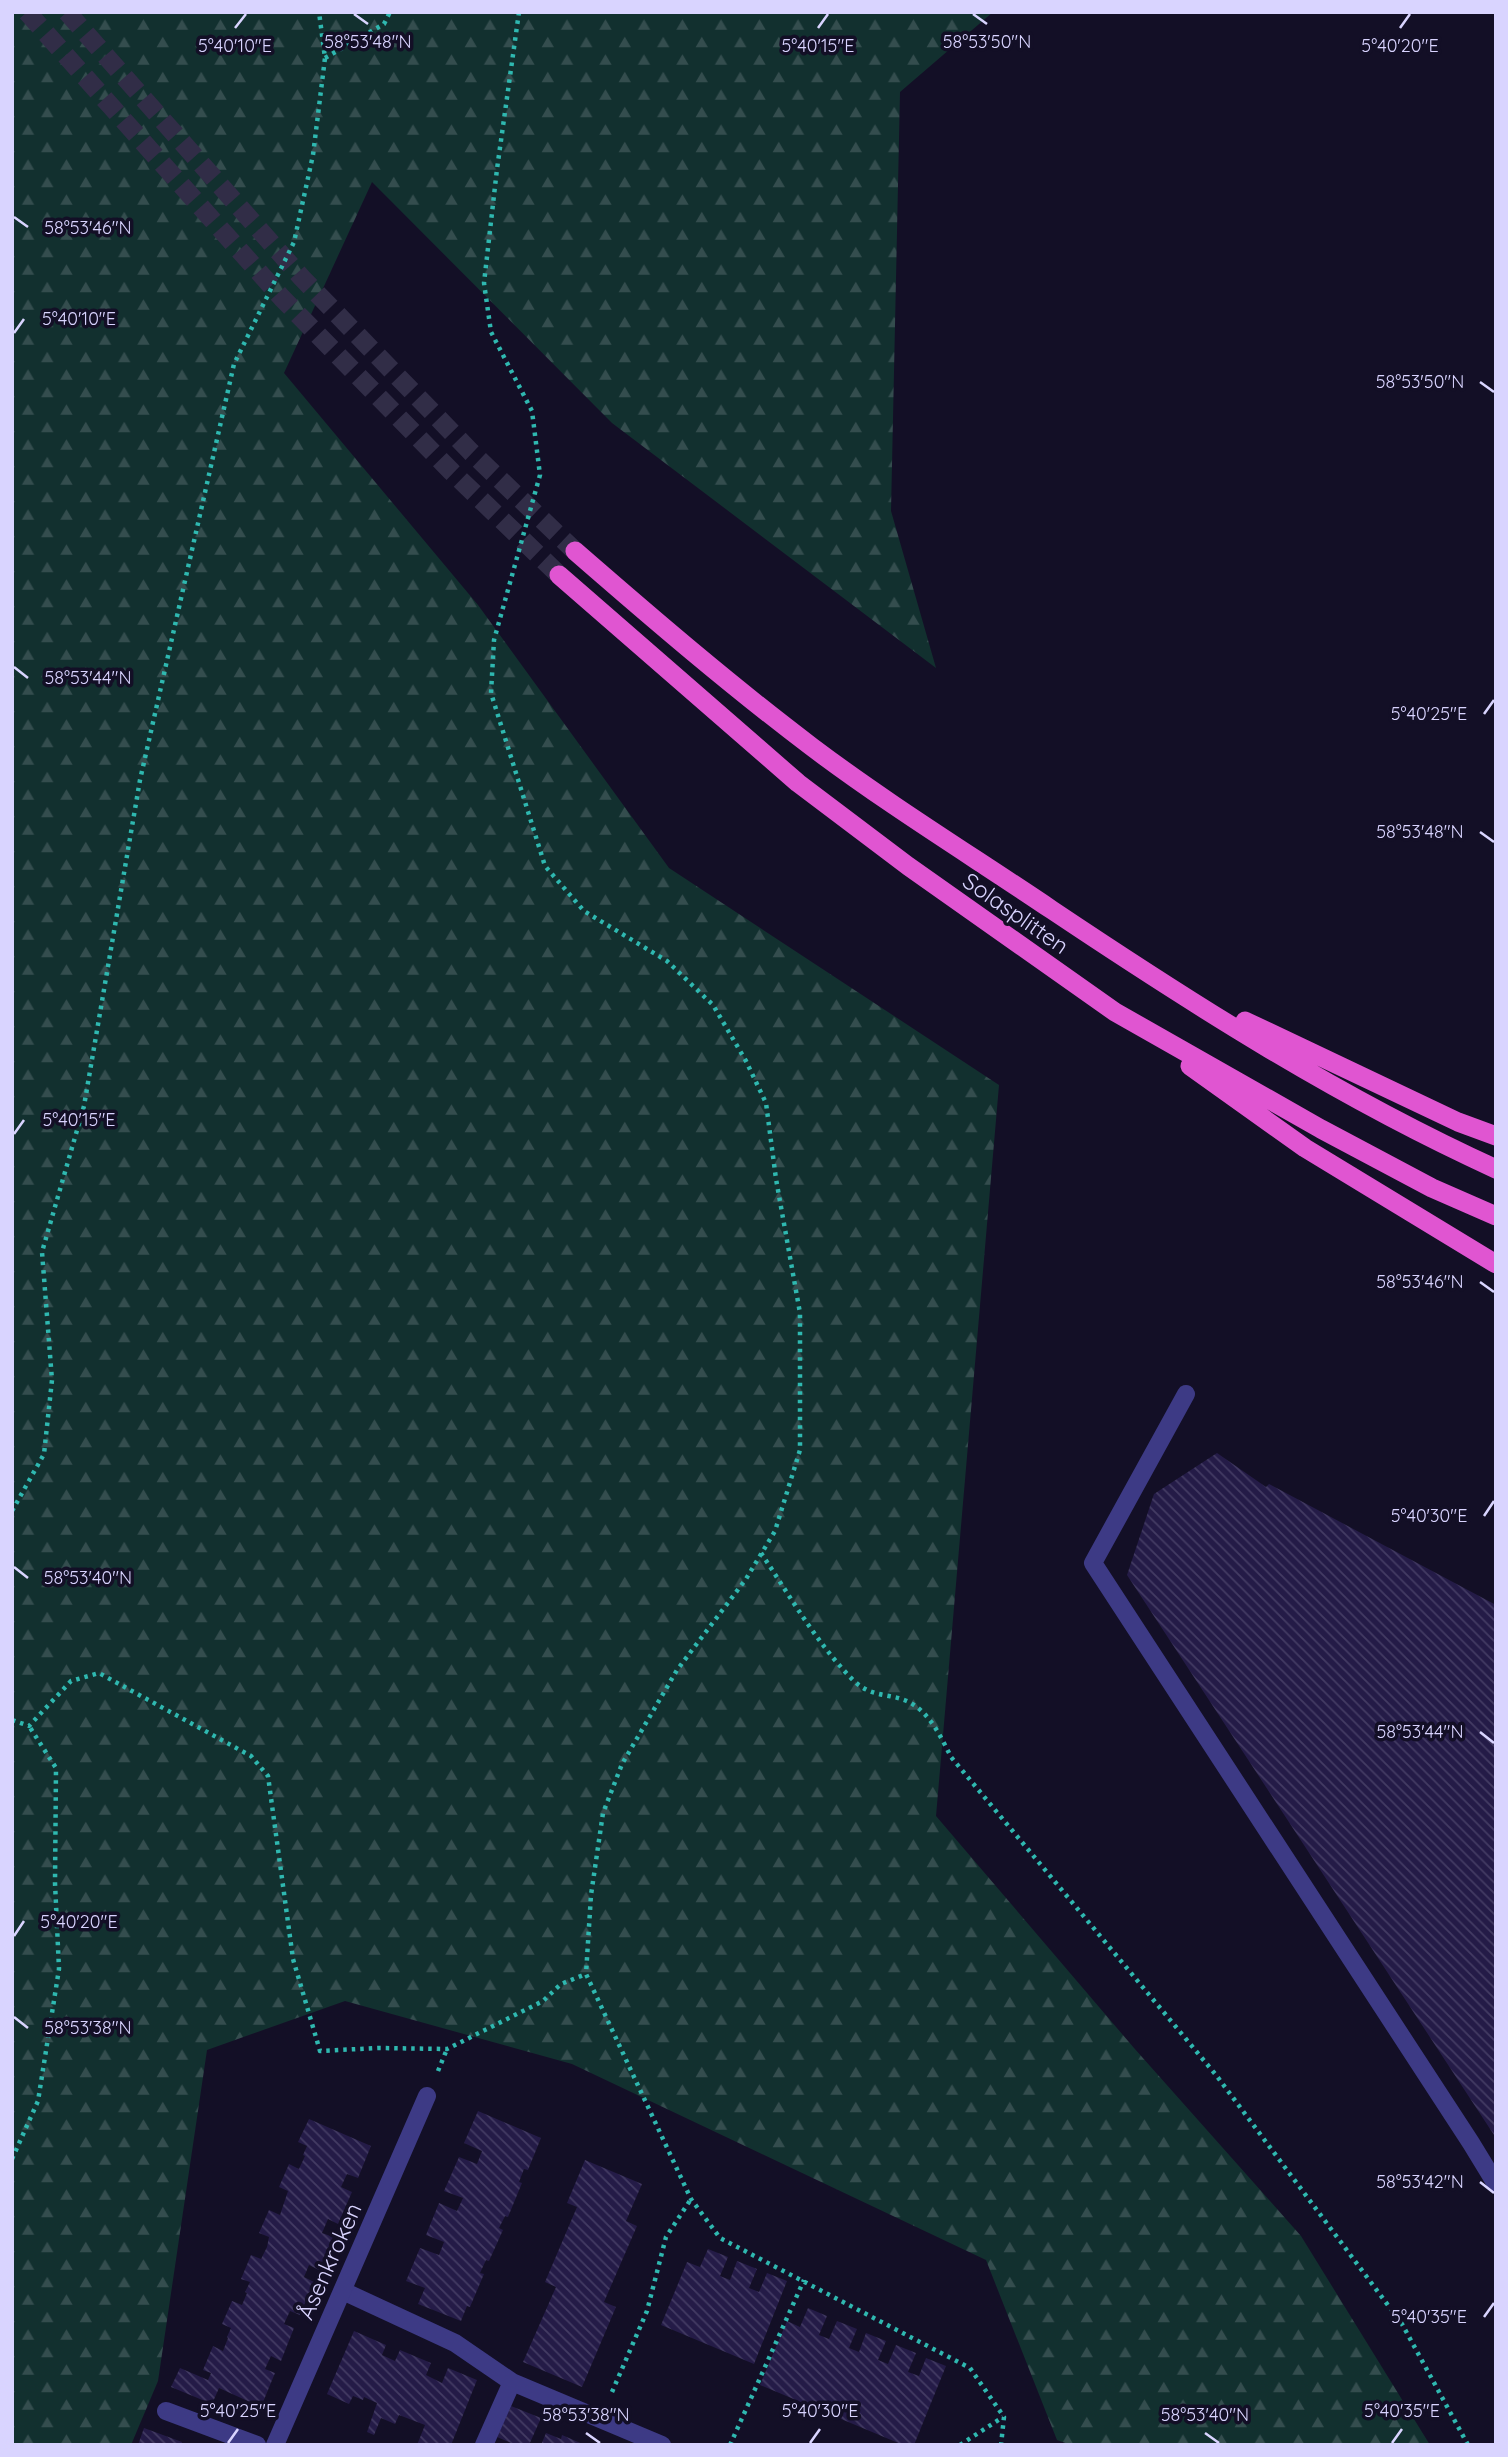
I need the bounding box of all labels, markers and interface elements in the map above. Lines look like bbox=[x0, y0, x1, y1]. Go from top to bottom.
text: 58°53'48"N bbox=[324, 30, 412, 53]
text: 58°53'50"N bbox=[943, 30, 1031, 53]
text: 5°40'10"E bbox=[198, 34, 272, 57]
text: 5°40'15"E bbox=[781, 34, 855, 57]
text: 5°40'20"E bbox=[1361, 34, 1439, 57]
text: 58°53'46"N bbox=[44, 216, 132, 239]
text: 5°40'10"E bbox=[42, 307, 116, 330]
text: 58°53'50"N bbox=[1376, 370, 1464, 393]
text: 58°53'44"N bbox=[44, 666, 132, 689]
text: 5°40'25"E bbox=[1391, 702, 1467, 725]
text: 58°53'48"N bbox=[1376, 820, 1464, 843]
street label: Solasplitten bbox=[957, 866, 1075, 960]
text: 5°40'15"E bbox=[42, 1108, 116, 1131]
text: 58°53'46"N bbox=[1376, 1270, 1464, 1293]
text: 5°40'30"E bbox=[1391, 1504, 1467, 1527]
text: 58°53'40"N bbox=[44, 1566, 132, 1589]
text: 58°53'44"N bbox=[1376, 1720, 1464, 1743]
text: 5°40'20"E bbox=[40, 1910, 118, 1933]
text: 58°53'38"N bbox=[44, 2016, 132, 2039]
text: 58°53'42"N bbox=[1376, 2170, 1464, 2193]
street label: Åsenkroken bbox=[290, 2198, 368, 2324]
text: 5°40'35"E bbox=[1391, 2305, 1467, 2328]
text: 5°40'25"E bbox=[200, 2399, 276, 2422]
text: 5°40'30"E bbox=[782, 2399, 858, 2422]
text: 5°40'35"E bbox=[1364, 2399, 1440, 2422]
text: 58°53'38"N bbox=[542, 2403, 630, 2426]
text: 58°53'40"N bbox=[1161, 2403, 1249, 2426]

